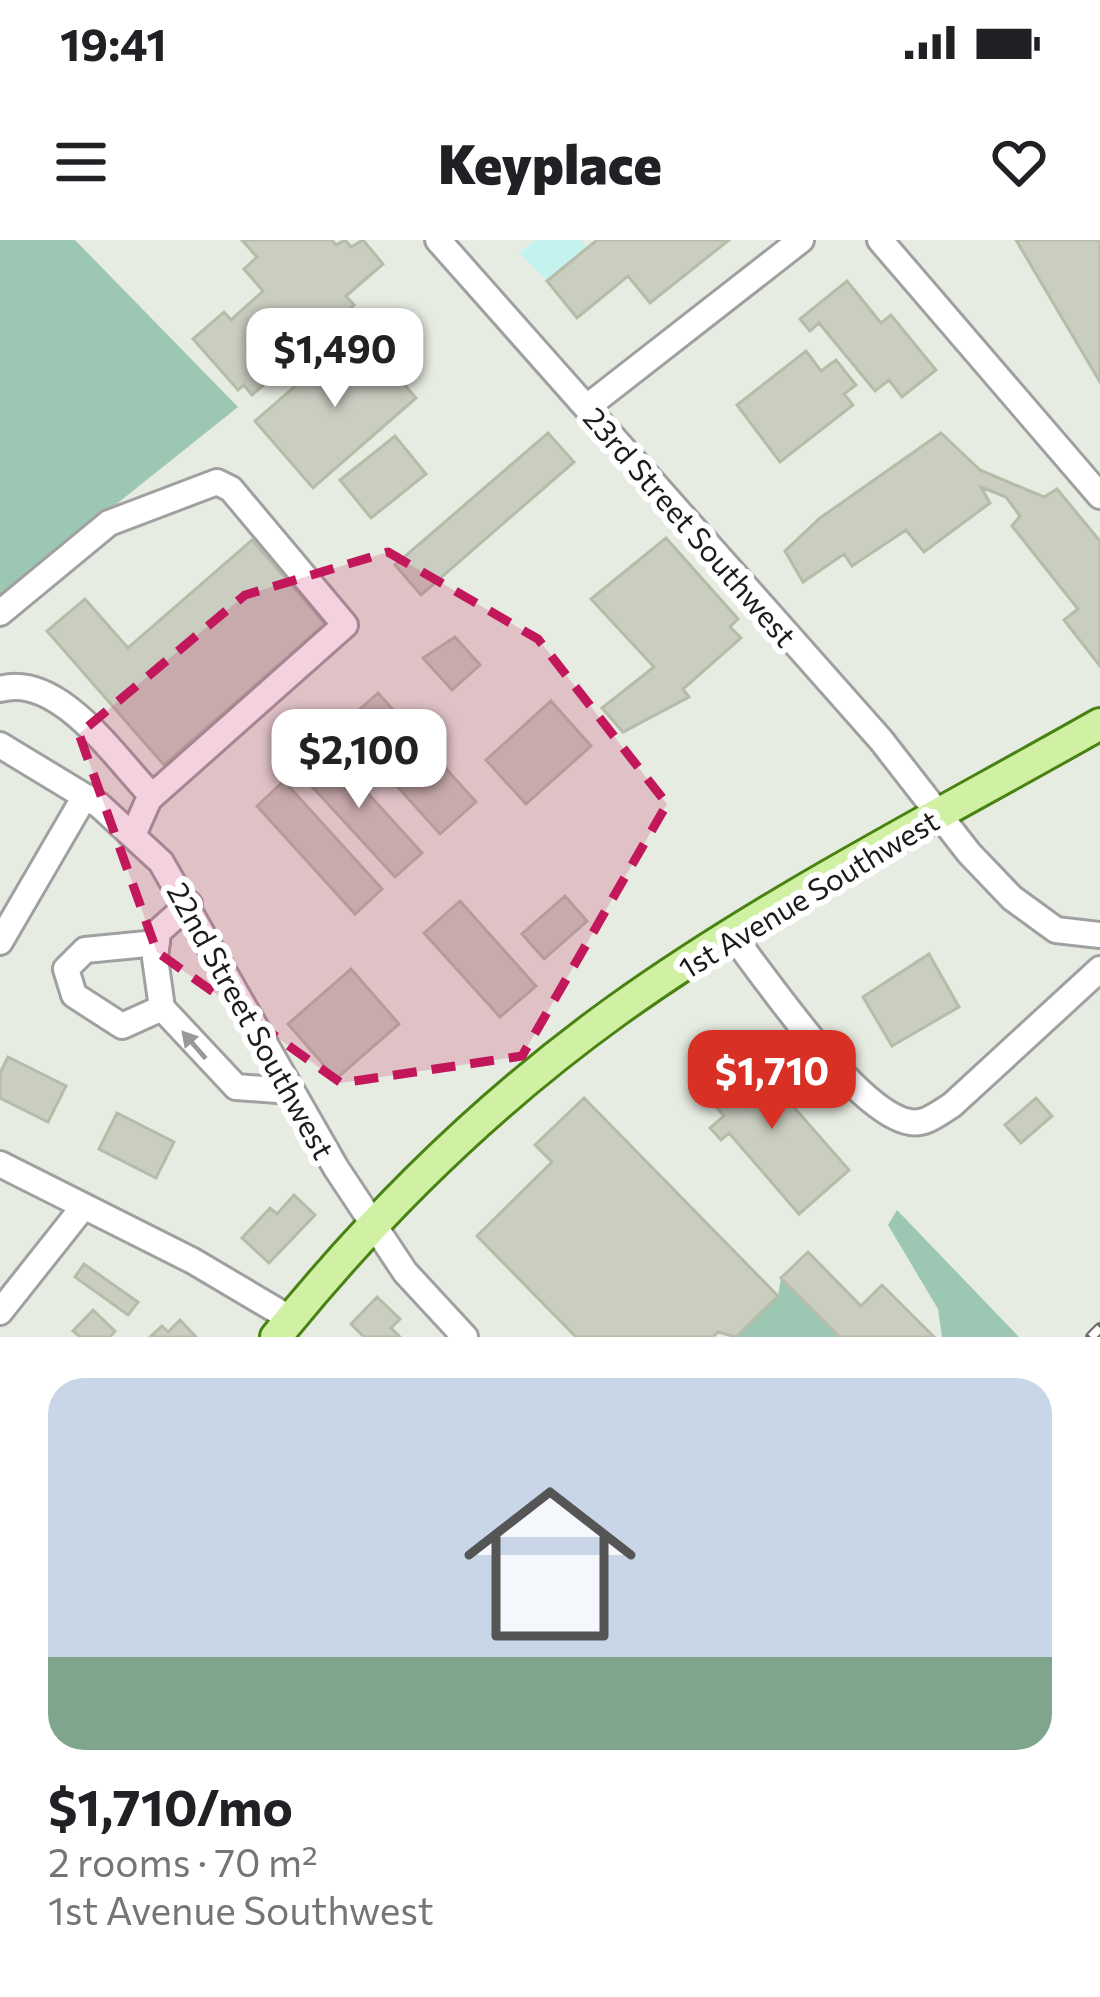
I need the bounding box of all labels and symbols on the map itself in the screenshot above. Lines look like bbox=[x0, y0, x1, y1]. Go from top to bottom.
pin: $1,490 bbox=[237, 308, 433, 410]
street label: 23rd Street Southwest bbox=[577, 399, 805, 653]
pin: $2,100 bbox=[261, 709, 457, 811]
street label: 1st Avenue Southwest bbox=[671, 801, 945, 985]
street label: 22nd Street Southwest bbox=[161, 875, 343, 1165]
one-way arrow bbox=[181, 1030, 208, 1059]
pin: $1,710 bbox=[674, 1030, 870, 1132]

